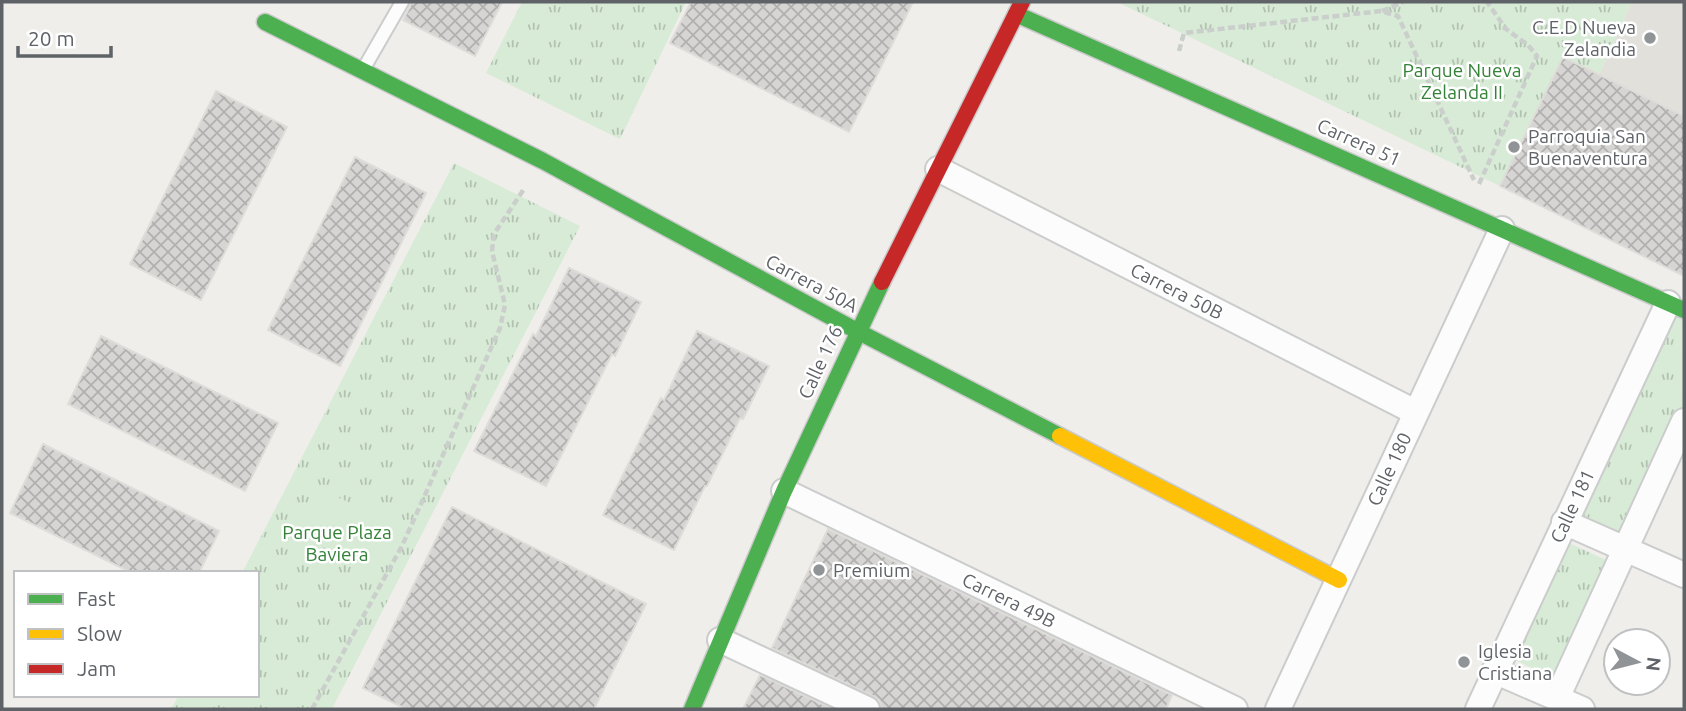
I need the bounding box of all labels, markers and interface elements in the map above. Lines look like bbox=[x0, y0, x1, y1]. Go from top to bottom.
scale bar bbox=[18, 14, 110, 58]
place label: C.E.D Nueva Zelandia bbox=[1532, 16, 1636, 60]
text: 20 m bbox=[28, 26, 75, 50]
marker: C.E.D Nueva Zelandia bbox=[1642, 30, 1658, 46]
park label: Parque Nueva Zelanda II bbox=[1403, 59, 1521, 103]
street label: Carrera 51 bbox=[1314, 114, 1404, 170]
place label: Parroquia San Buenaventura bbox=[1528, 125, 1648, 169]
marker: Parroquia San Buenaventura bbox=[1506, 139, 1522, 155]
street label: Carrera 50A bbox=[762, 249, 862, 317]
street label: Carrera 50B bbox=[1127, 258, 1227, 324]
street label: Calle 176 bbox=[793, 322, 847, 402]
street label: Calle 180 bbox=[1362, 429, 1416, 509]
street label: Calle 181 bbox=[1545, 466, 1599, 546]
park label: Parque Plaza Baviera bbox=[282, 521, 392, 565]
place label: Premium bbox=[833, 559, 910, 581]
marker: Premium bbox=[811, 562, 827, 578]
street label: Carrera 49B bbox=[959, 568, 1059, 632]
legend bbox=[14, 571, 259, 697]
text: Fast bbox=[77, 586, 115, 610]
text: Slow bbox=[77, 621, 122, 645]
north arrow bbox=[1602, 627, 1672, 697]
place label: Iglesia Cristiana bbox=[1478, 640, 1552, 684]
marker: Iglesia Cristiana bbox=[1456, 654, 1472, 670]
text: Jam bbox=[77, 656, 116, 680]
text: N bbox=[1642, 656, 1666, 672]

